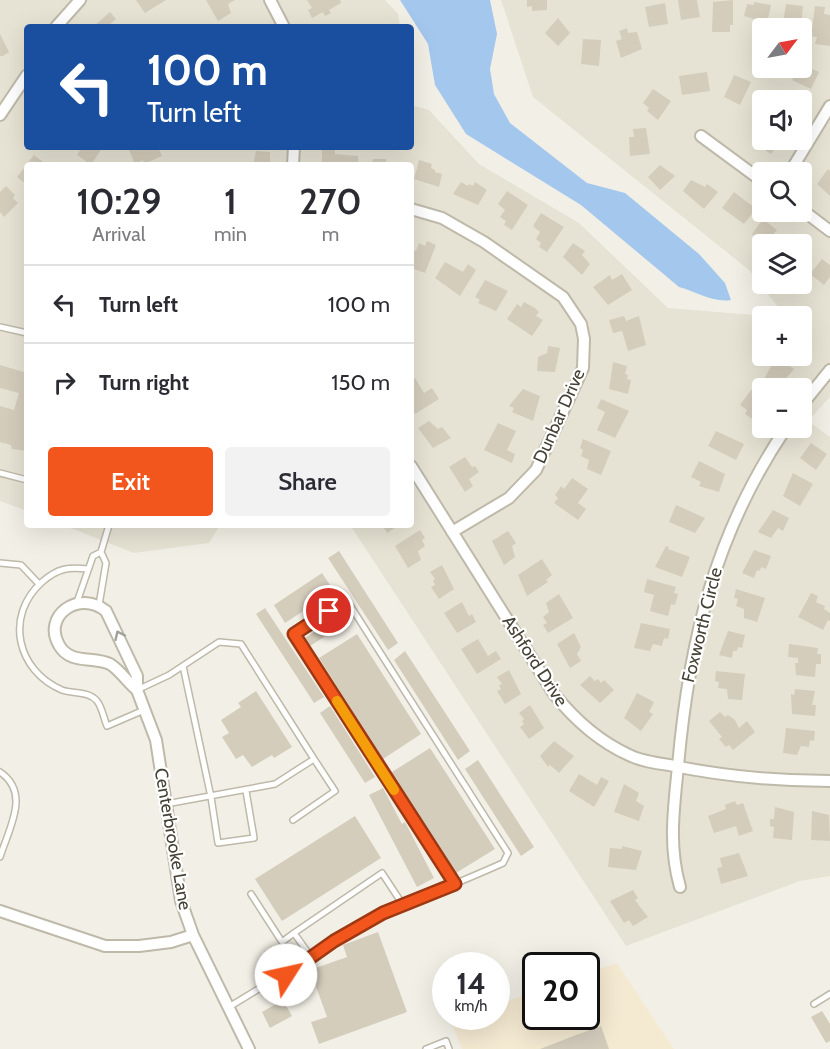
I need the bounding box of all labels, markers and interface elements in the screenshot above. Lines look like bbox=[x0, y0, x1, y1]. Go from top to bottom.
north arrow bbox=[752, 18, 812, 78]
map controls bbox=[752, 18, 812, 438]
text: 100 m bbox=[147, 44, 268, 96]
icon: left bbox=[48, 48, 126, 126]
button: sound bbox=[752, 90, 812, 150]
text: Turn left bbox=[147, 96, 241, 129]
button: search bbox=[752, 162, 812, 222]
text: 10:29 bbox=[76, 179, 162, 223]
text: 1 bbox=[224, 179, 237, 223]
text: 270 bbox=[299, 179, 362, 223]
text: Arrival bbox=[92, 222, 146, 246]
text: min bbox=[214, 222, 247, 246]
text: m bbox=[322, 222, 339, 246]
button: layers bbox=[752, 234, 812, 294]
icon: left bbox=[48, 288, 81, 321]
text: Turn left bbox=[99, 291, 178, 318]
text: 100 m bbox=[328, 291, 390, 318]
button: + bbox=[752, 306, 812, 366]
street label: Dunbar Drive bbox=[528, 365, 590, 467]
icon: right bbox=[48, 366, 81, 399]
text: Turn right bbox=[99, 369, 189, 396]
text: 150 m bbox=[331, 369, 390, 396]
button: − bbox=[752, 378, 812, 438]
button: Exit bbox=[48, 447, 213, 516]
button: Share bbox=[225, 447, 390, 516]
street label: Foxworth Circle bbox=[677, 565, 727, 685]
pin bbox=[303, 585, 354, 636]
icon: arrive bbox=[312, 594, 345, 627]
street label: Ashford Drive bbox=[498, 611, 572, 711]
one-way arrow bbox=[114, 631, 126, 642]
street label: Centerbrooke Lane bbox=[150, 766, 196, 912]
position arrow bbox=[254, 943, 318, 1007]
speed limit sign: 20 bbox=[522, 952, 600, 1030]
text: 14 bbox=[456, 965, 486, 1002]
text: km/h bbox=[455, 997, 487, 1015]

